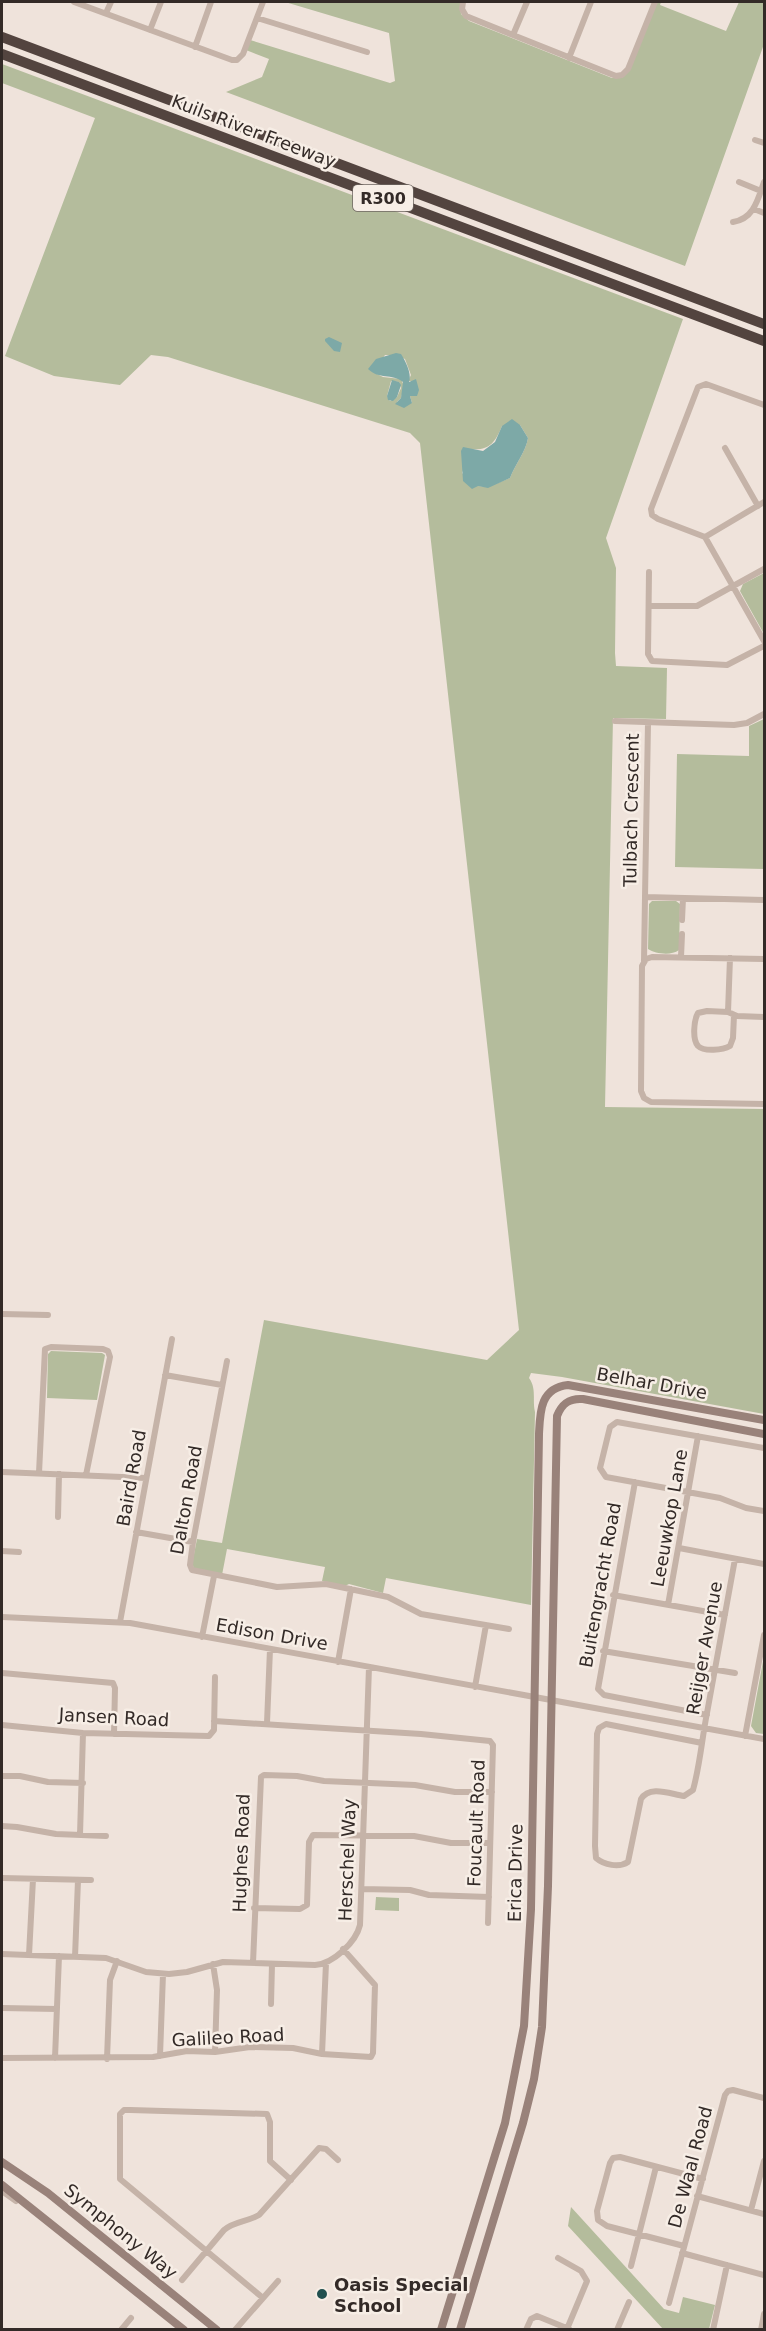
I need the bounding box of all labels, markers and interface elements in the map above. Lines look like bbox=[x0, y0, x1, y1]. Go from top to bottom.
street label: Kuils River Freeway bbox=[169, 90, 339, 172]
road number: R300 bbox=[353, 185, 413, 211]
street label: Tulbach Crescent bbox=[619, 733, 643, 888]
street label: Belhar Drive bbox=[595, 1363, 709, 1403]
street label: Baird Road bbox=[112, 1428, 150, 1528]
street label: Dalton Road bbox=[166, 1444, 206, 1556]
street label: Leeuwkop Lane bbox=[647, 1447, 691, 1589]
street label: Buitengracht Road bbox=[575, 1501, 625, 1669]
street label: Reijger Avenue bbox=[682, 1580, 726, 1716]
street label: Edison Drive bbox=[214, 1614, 330, 1654]
street label: Jansen Road bbox=[57, 1704, 170, 1730]
street label: Foucault Road bbox=[463, 1759, 489, 1887]
street label: Hughes Road bbox=[228, 1793, 254, 1913]
street label: Herschel Way bbox=[334, 1798, 360, 1922]
street label: Erica Drive bbox=[504, 1824, 526, 1922]
street label: Galileo Road bbox=[171, 2024, 285, 2050]
street label: De Waal Road bbox=[664, 2104, 716, 2230]
street label: Symphony Way bbox=[60, 2179, 182, 2283]
place label: Oasis Special School bbox=[334, 2274, 469, 2316]
marker: Oasis Special School bbox=[315, 2287, 329, 2301]

